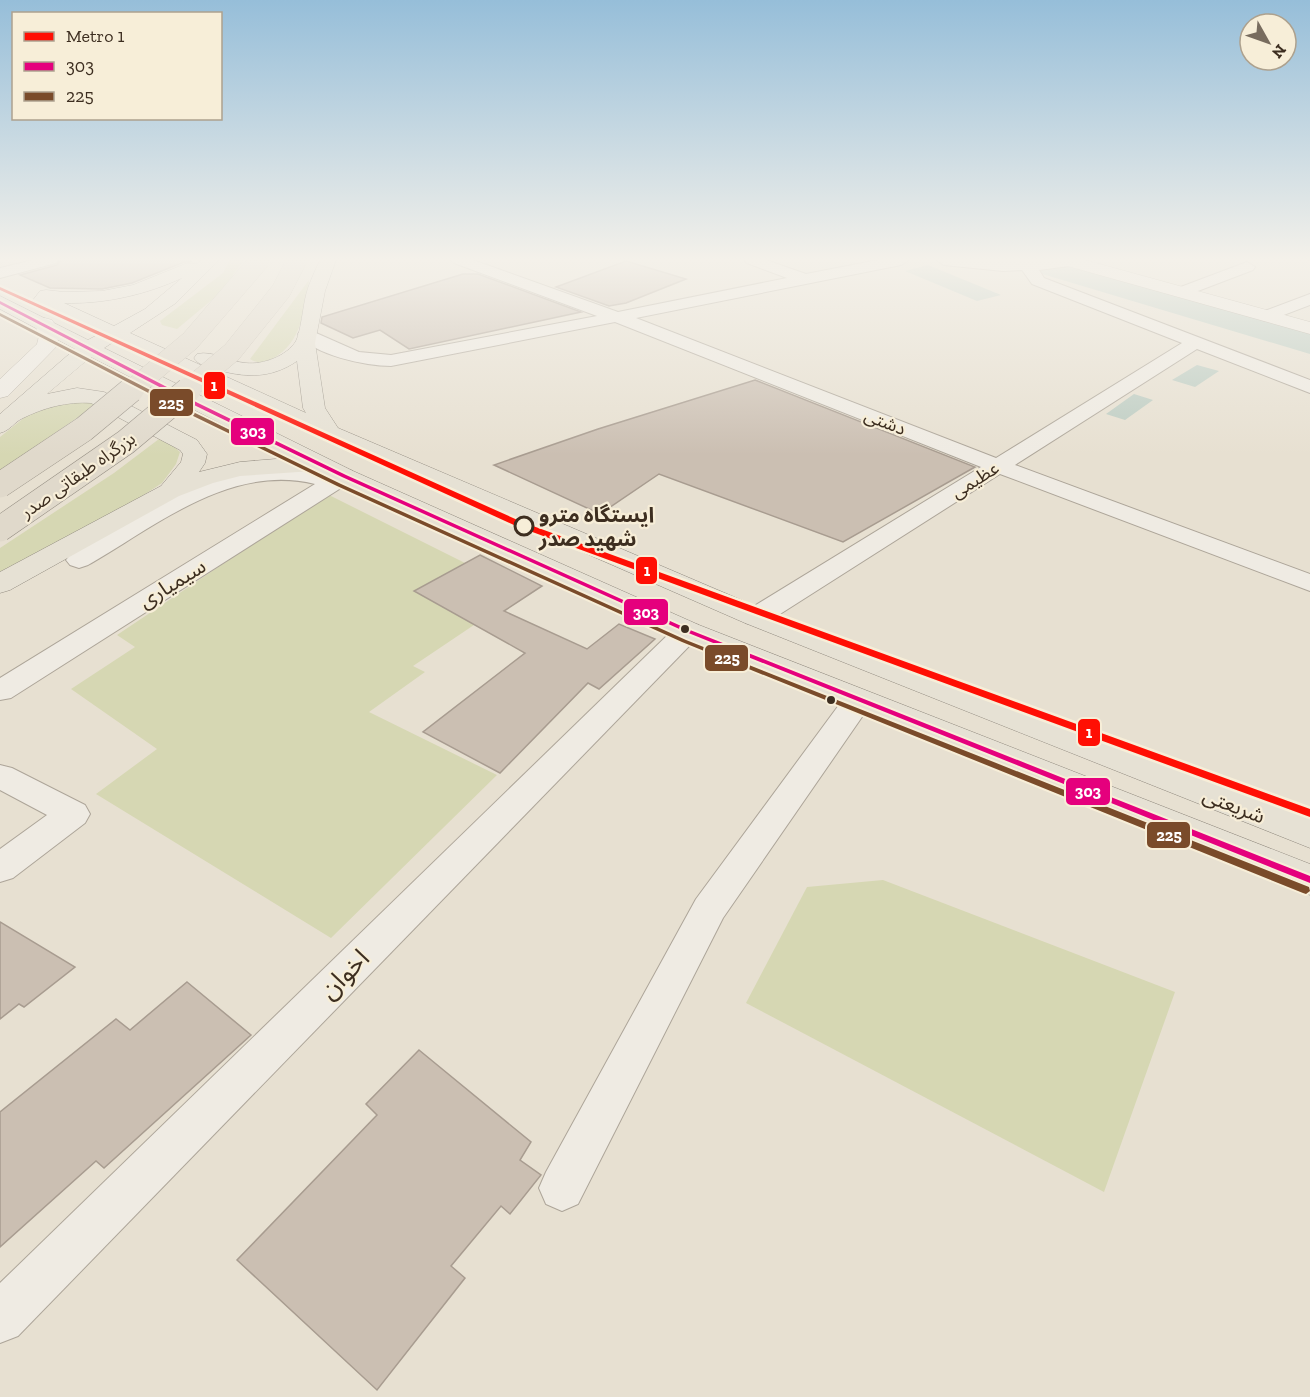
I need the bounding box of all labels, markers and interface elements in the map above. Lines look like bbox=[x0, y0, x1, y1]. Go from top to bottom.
legend bbox=[12, 12, 222, 120]
north arrow bbox=[1238, 12, 1298, 72]
text: Metro 1 bbox=[66, 25, 124, 47]
text: N bbox=[1268, 41, 1290, 62]
text: 303 bbox=[66, 55, 94, 77]
text: 225 bbox=[66, 85, 94, 107]
line badge: 1 bbox=[203, 371, 226, 400]
text: 1 bbox=[211, 376, 218, 395]
line badge: 225 bbox=[149, 388, 194, 417]
text: 225 bbox=[158, 394, 184, 413]
street label: دشتی bbox=[861, 404, 909, 440]
line badge: 303 bbox=[230, 417, 275, 446]
text: 303 bbox=[240, 422, 267, 441]
street label: بزرگراه طبقاتی صدر bbox=[15, 427, 140, 523]
street label: عظیمی bbox=[947, 457, 1003, 503]
place label: ایستگاه مترو شهید صدر bbox=[538, 502, 654, 551]
marker: ایستگاه مترو شهید صدر bbox=[514, 516, 534, 536]
street label: سیمیاری bbox=[134, 553, 210, 613]
line badge: 1 bbox=[635, 556, 658, 585]
text: 1 bbox=[644, 561, 651, 580]
line badge: 303 bbox=[623, 598, 669, 626]
text: 303 bbox=[633, 603, 660, 622]
unlabelled marker bbox=[679, 623, 691, 635]
line badge: 225 bbox=[704, 644, 749, 672]
text: 225 bbox=[714, 649, 740, 668]
unlabelled marker bbox=[825, 694, 837, 706]
line badge: 1 bbox=[1077, 718, 1101, 747]
text: 1 bbox=[1086, 723, 1093, 742]
line badge: 303 bbox=[1065, 777, 1111, 806]
text: 303 bbox=[1075, 782, 1102, 801]
street label: شریعتی bbox=[1199, 782, 1269, 828]
line badge: 225 bbox=[1146, 821, 1191, 849]
text: 225 bbox=[1156, 826, 1182, 845]
street label: اخوان bbox=[312, 942, 376, 1006]

